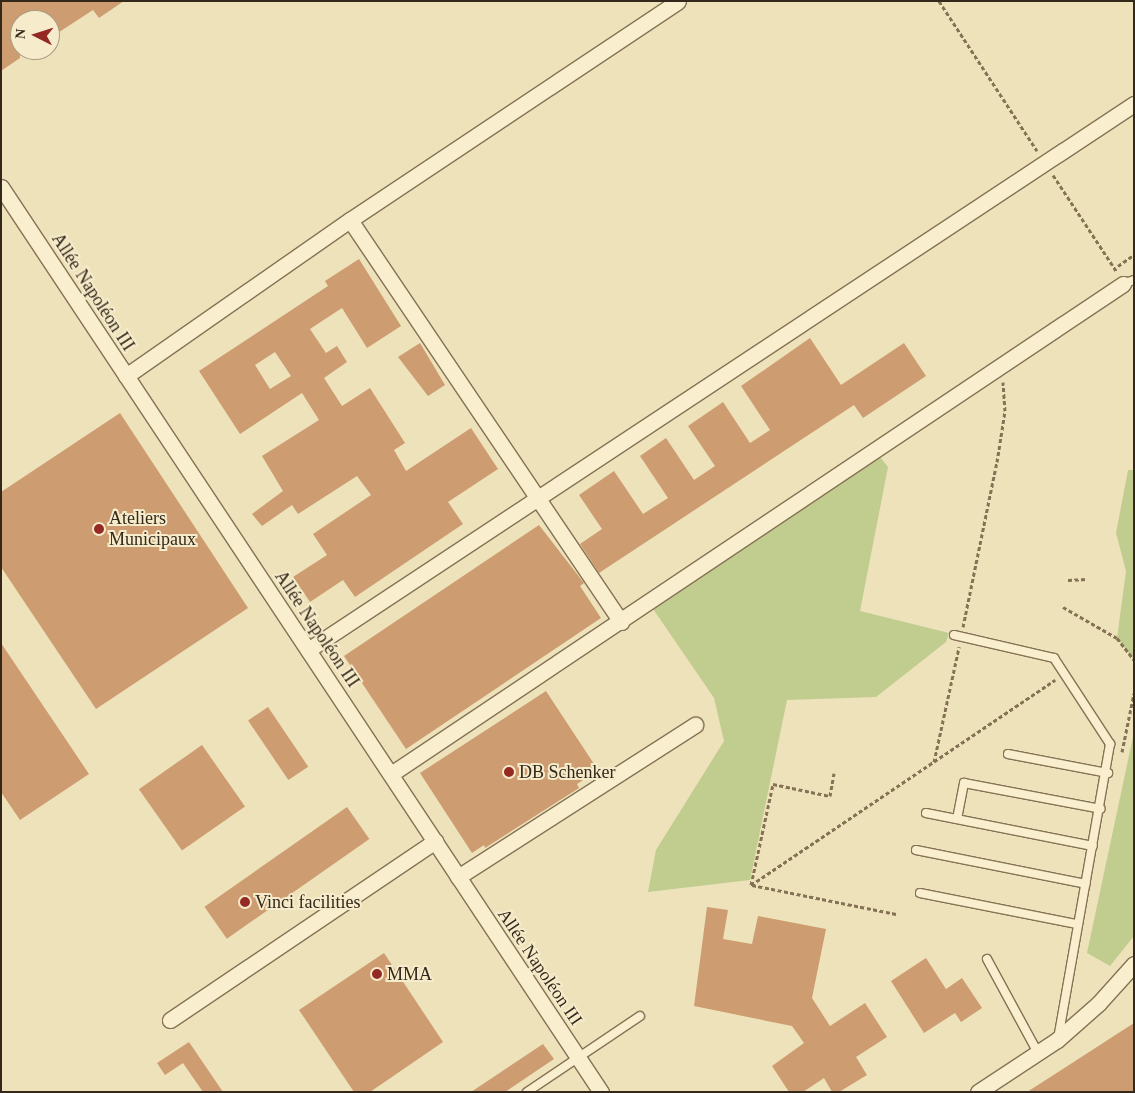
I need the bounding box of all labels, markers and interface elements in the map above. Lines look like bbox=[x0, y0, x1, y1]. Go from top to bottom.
north arrow bbox=[10, 10, 60, 60]
text: N bbox=[13, 28, 28, 39]
street label: Allée Napoléon III bbox=[47, 229, 139, 355]
place label: Ateliers Municipaux bbox=[109, 508, 196, 550]
marker: Ateliers Municipaux bbox=[93, 523, 105, 535]
street label: Allée Napoléon III bbox=[270, 567, 364, 691]
place label: DB Schenker bbox=[519, 761, 615, 783]
marker: DB Schenker bbox=[503, 766, 515, 778]
place label: Vinci facilities bbox=[255, 891, 360, 913]
marker: Vinci facilities bbox=[239, 896, 251, 908]
street label: Allée Napoléon III bbox=[493, 905, 587, 1029]
place label: MMA bbox=[387, 963, 432, 985]
marker: MMA bbox=[371, 968, 383, 980]

